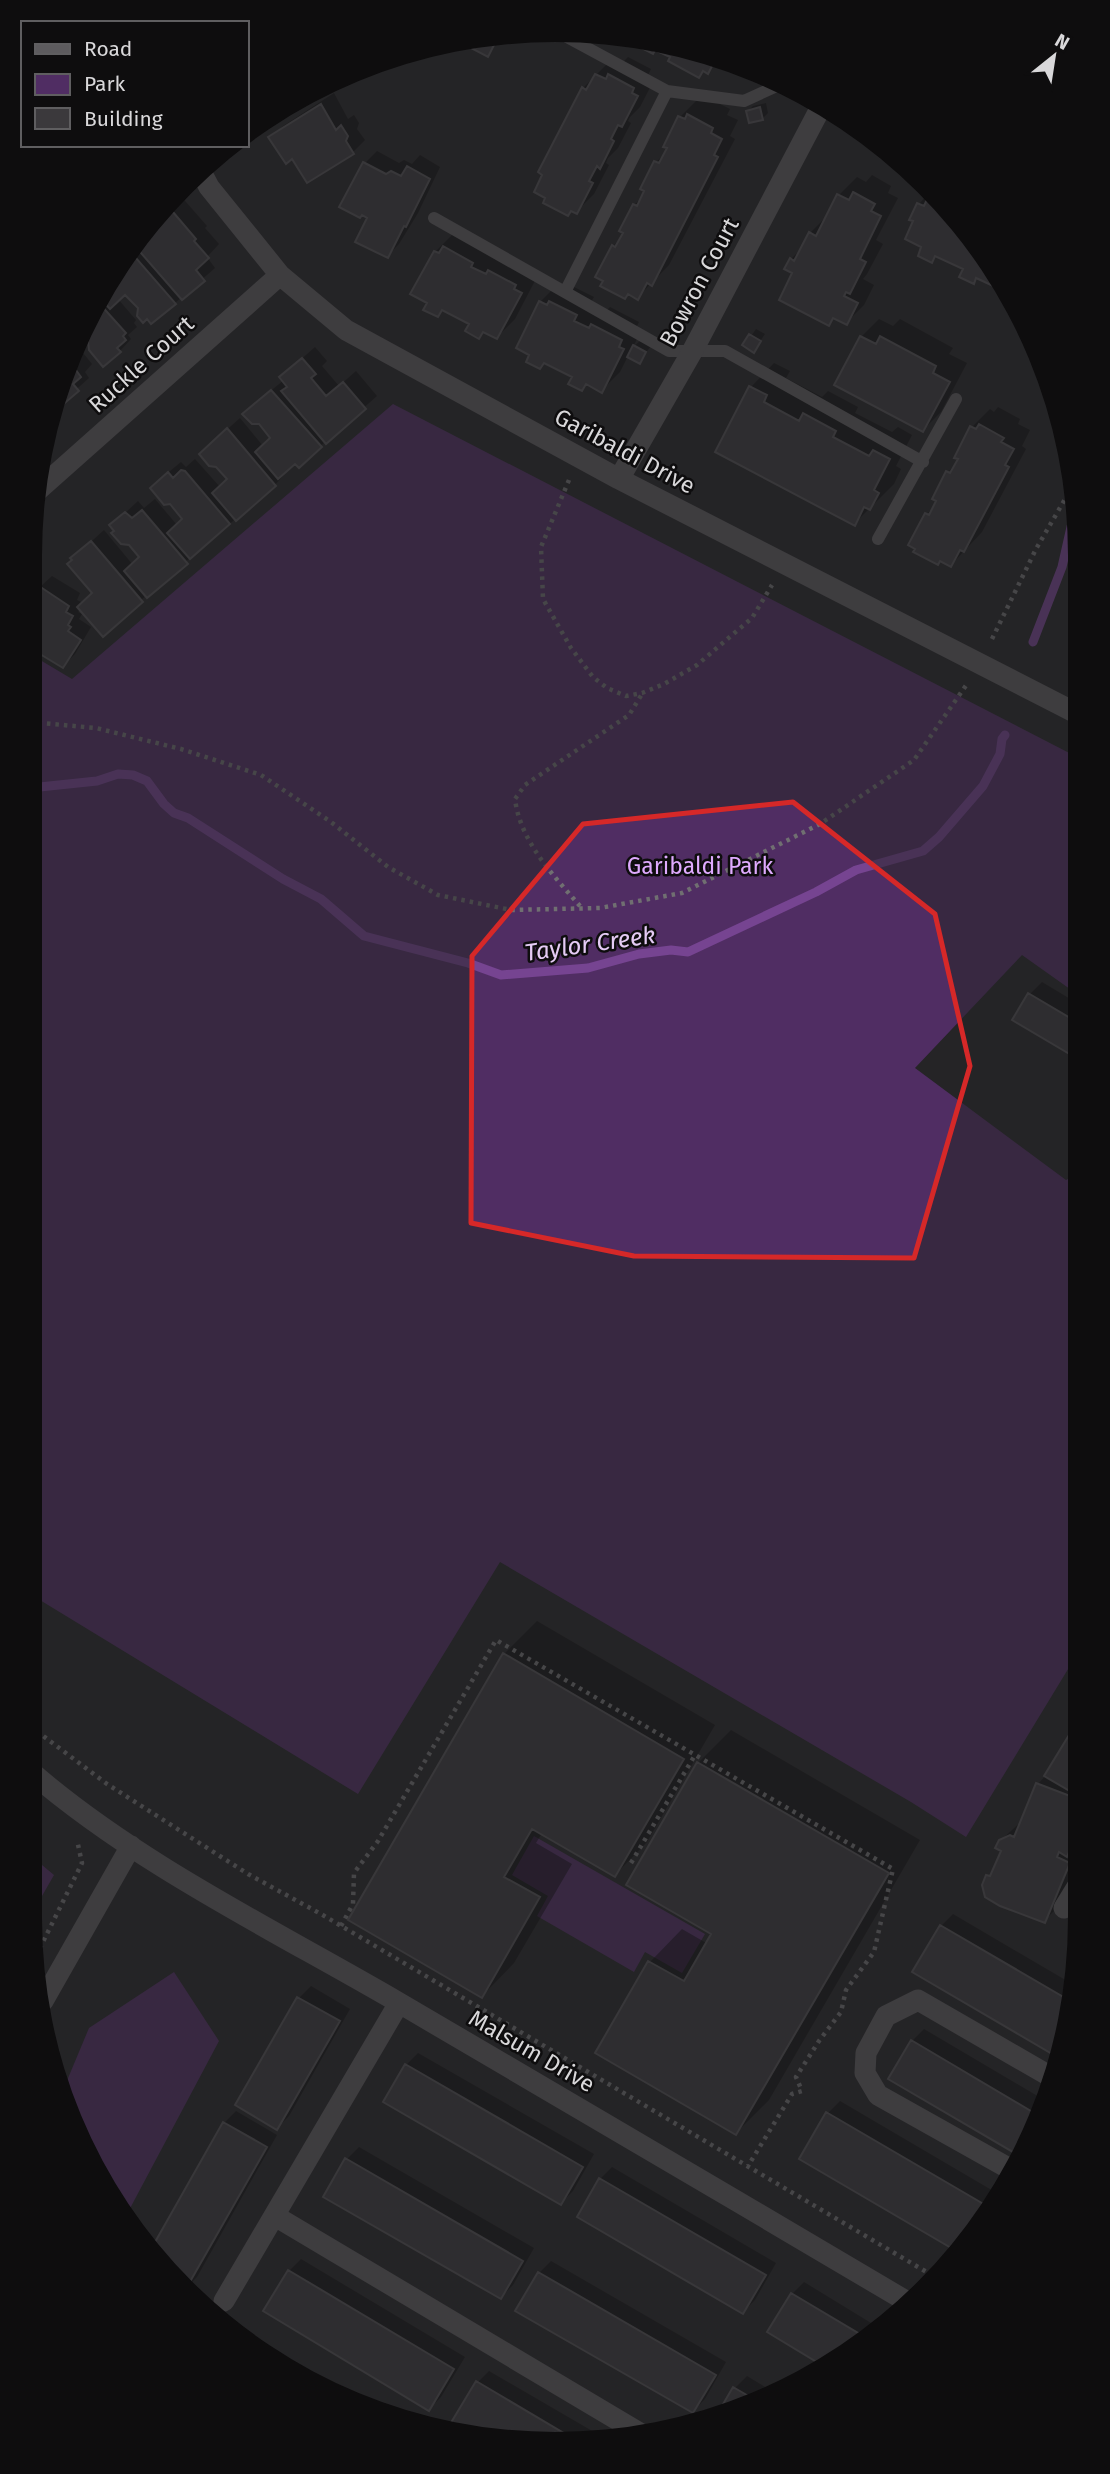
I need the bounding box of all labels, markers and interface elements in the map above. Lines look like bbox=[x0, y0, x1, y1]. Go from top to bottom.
legend bbox=[21, 21, 248, 147]
north arrow bbox=[1019, 21, 1089, 91]
text: N bbox=[1051, 29, 1073, 55]
text: Road bbox=[84, 36, 132, 62]
text: Park bbox=[84, 71, 126, 97]
text: Building bbox=[84, 106, 163, 132]
street label: Bowron Court bbox=[653, 212, 745, 351]
street label: Ruckle Court bbox=[83, 309, 200, 418]
street label: Garibaldi Drive bbox=[550, 402, 700, 500]
park label: Garibaldi Park bbox=[627, 852, 773, 880]
water label: Taylor Creek bbox=[523, 921, 657, 967]
street label: Malsum Drive bbox=[464, 2004, 600, 2098]

